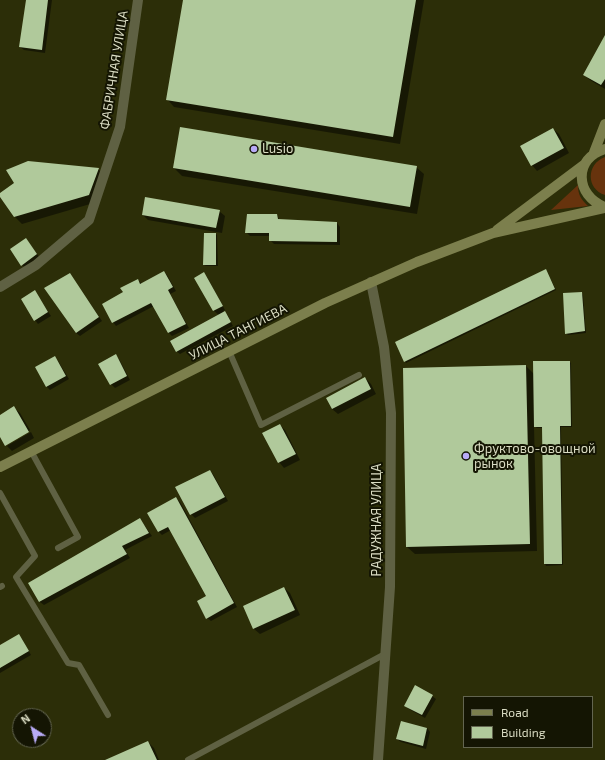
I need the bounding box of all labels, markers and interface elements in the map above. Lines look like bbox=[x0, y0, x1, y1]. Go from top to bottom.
street label: ФАБРИЧНАЯ УЛИЦА bbox=[97, 9, 131, 131]
place label: Lusio bbox=[262, 141, 293, 157]
marker: Lusio bbox=[249, 144, 259, 154]
street label: УЛИЦА ТАНГИЕВА bbox=[187, 301, 289, 363]
place label: Фруктово-овощной рынок bbox=[474, 441, 596, 472]
marker: Фруктово-овощной рынок bbox=[461, 451, 471, 461]
street label: РАДУЖНАЯ УЛИЦА bbox=[369, 464, 385, 576]
legend bbox=[463, 696, 593, 748]
text: Road bbox=[501, 705, 529, 719]
north arrow bbox=[12, 708, 52, 748]
text: N bbox=[18, 711, 32, 726]
text: Building bbox=[501, 725, 545, 739]

